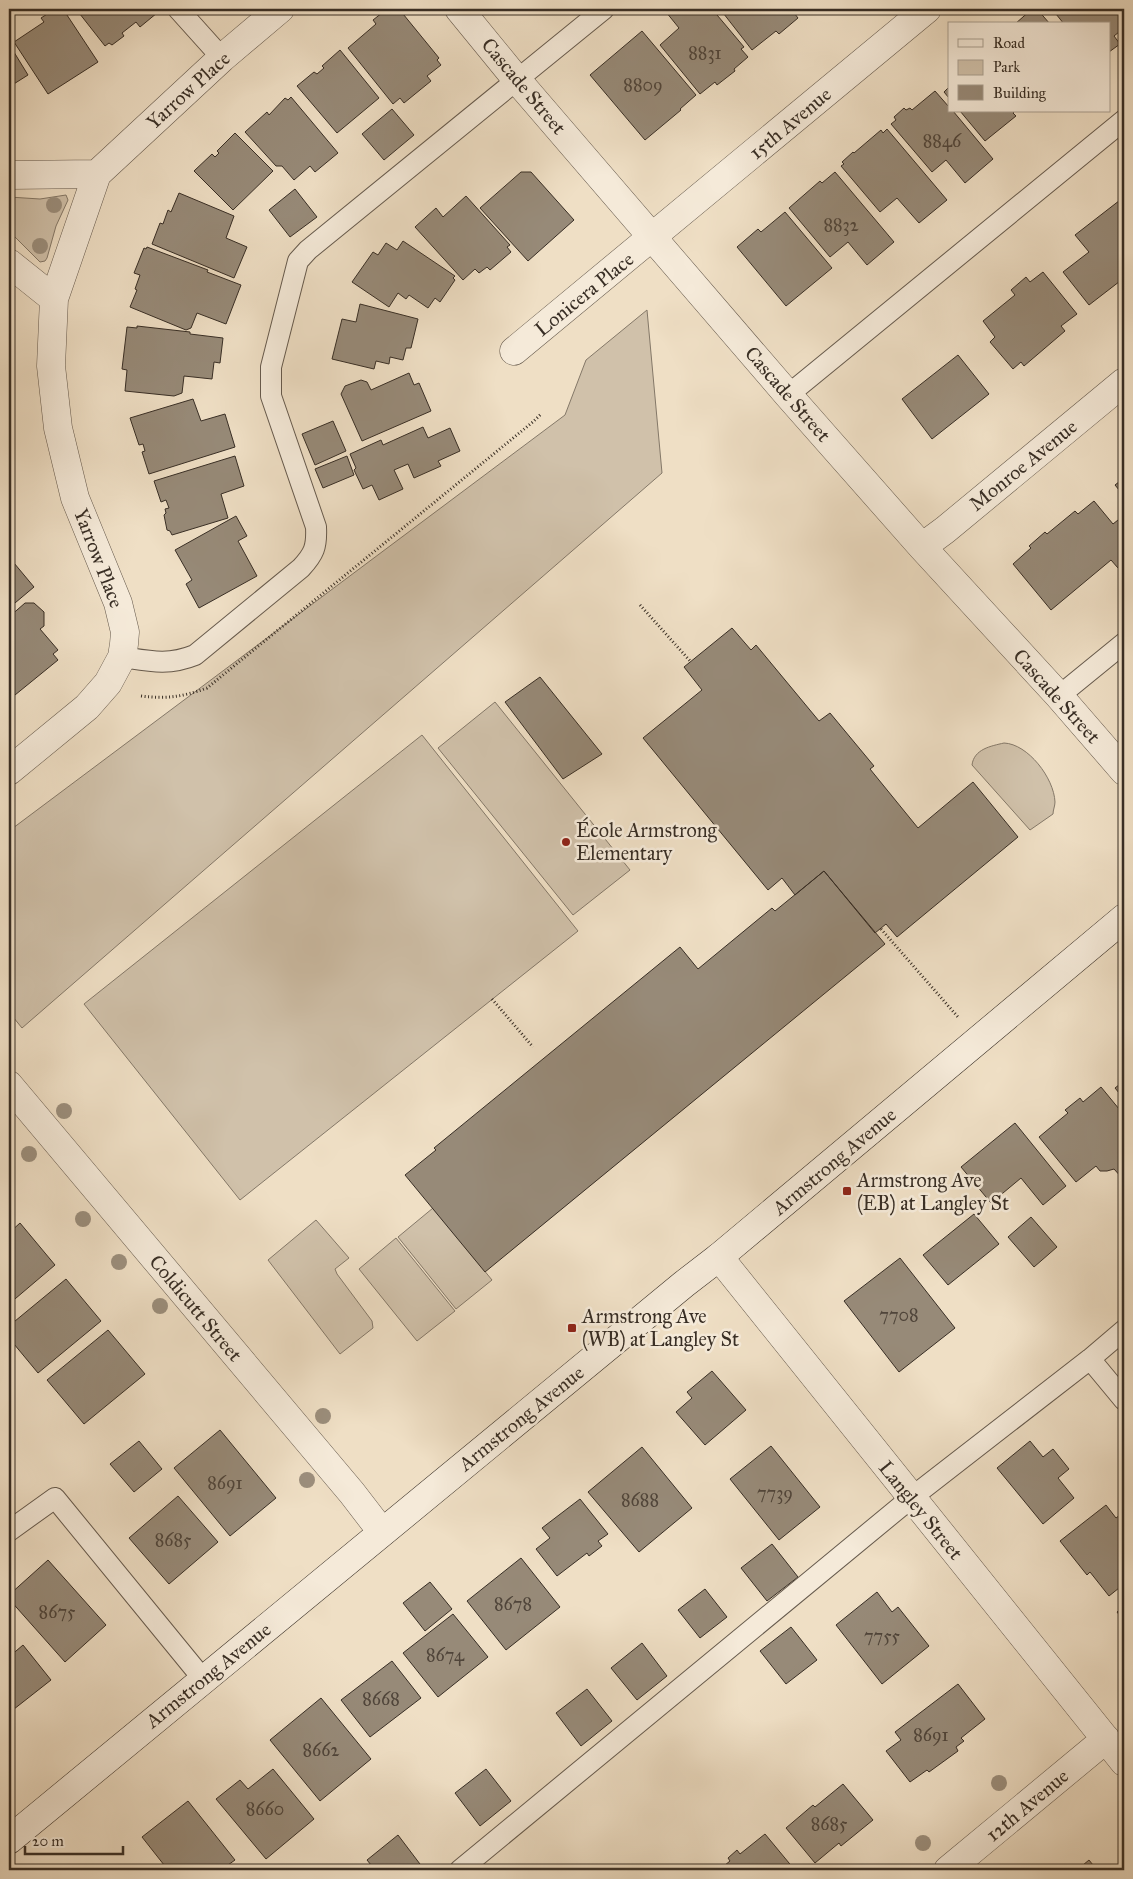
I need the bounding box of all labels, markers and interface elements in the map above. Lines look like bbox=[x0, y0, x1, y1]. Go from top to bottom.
legend bbox=[948, 22, 1110, 112]
street label: Cascade Street bbox=[477, 33, 571, 139]
text: Road bbox=[993, 34, 1025, 52]
house number: 8831 bbox=[688, 42, 722, 64]
street label: Yarrow Place bbox=[141, 46, 235, 134]
text: Park bbox=[993, 58, 1020, 76]
house number: 8809 bbox=[623, 74, 663, 96]
street label: 15th Avenue bbox=[744, 82, 836, 164]
text: Building bbox=[993, 84, 1047, 102]
house number: 8846 bbox=[923, 130, 962, 152]
house number: 8832 bbox=[823, 214, 859, 236]
street label: Lonicera Place bbox=[530, 247, 638, 341]
street label: Cascade Street bbox=[740, 341, 836, 447]
street label: Monroe Avenue bbox=[964, 414, 1082, 516]
street label: Yarrow Place bbox=[69, 505, 129, 611]
street label: Cascade Street bbox=[1008, 644, 1106, 748]
place label: École Armstrong Elementary bbox=[576, 816, 717, 865]
marker: École Armstrong Elementary bbox=[560, 836, 572, 848]
street label: Armstrong Avenue bbox=[766, 1102, 901, 1221]
place label: Armstrong Ave (EB) at Langley St bbox=[856, 1168, 1009, 1216]
marker: Armstrong Ave (EB) at Langley St bbox=[841, 1185, 853, 1197]
street label: Coldicutt Street bbox=[144, 1250, 248, 1366]
place label: Armstrong Ave (WB) at Langley St bbox=[581, 1304, 739, 1352]
house number: 7708 bbox=[879, 1304, 919, 1326]
marker: Armstrong Ave (WB) at Langley St bbox=[566, 1322, 578, 1334]
street label: Armstrong Avenue bbox=[453, 1360, 589, 1477]
street label: Langley Street bbox=[873, 1456, 968, 1565]
house number: 8691 bbox=[207, 1472, 243, 1494]
house number: 7739 bbox=[757, 1482, 793, 1504]
house number: 8688 bbox=[621, 1489, 659, 1511]
house number: 8685 bbox=[155, 1529, 192, 1551]
house number: 8678 bbox=[494, 1593, 532, 1615]
house number: 8675 bbox=[39, 1601, 76, 1623]
street label: Armstrong Avenue bbox=[140, 1617, 276, 1734]
house number: 7755 bbox=[864, 1625, 901, 1647]
house number: 8674 bbox=[426, 1644, 465, 1666]
house number: 8668 bbox=[362, 1688, 400, 1710]
house number: 8691 bbox=[913, 1724, 949, 1746]
house number: 8662 bbox=[303, 1739, 340, 1761]
street label: 12th Avenue bbox=[981, 1764, 1073, 1846]
house number: 8660 bbox=[246, 1798, 284, 1820]
house number: 8685 bbox=[811, 1813, 848, 1835]
scale bar bbox=[25, 1824, 122, 1856]
text: 20 m bbox=[32, 1832, 64, 1850]

